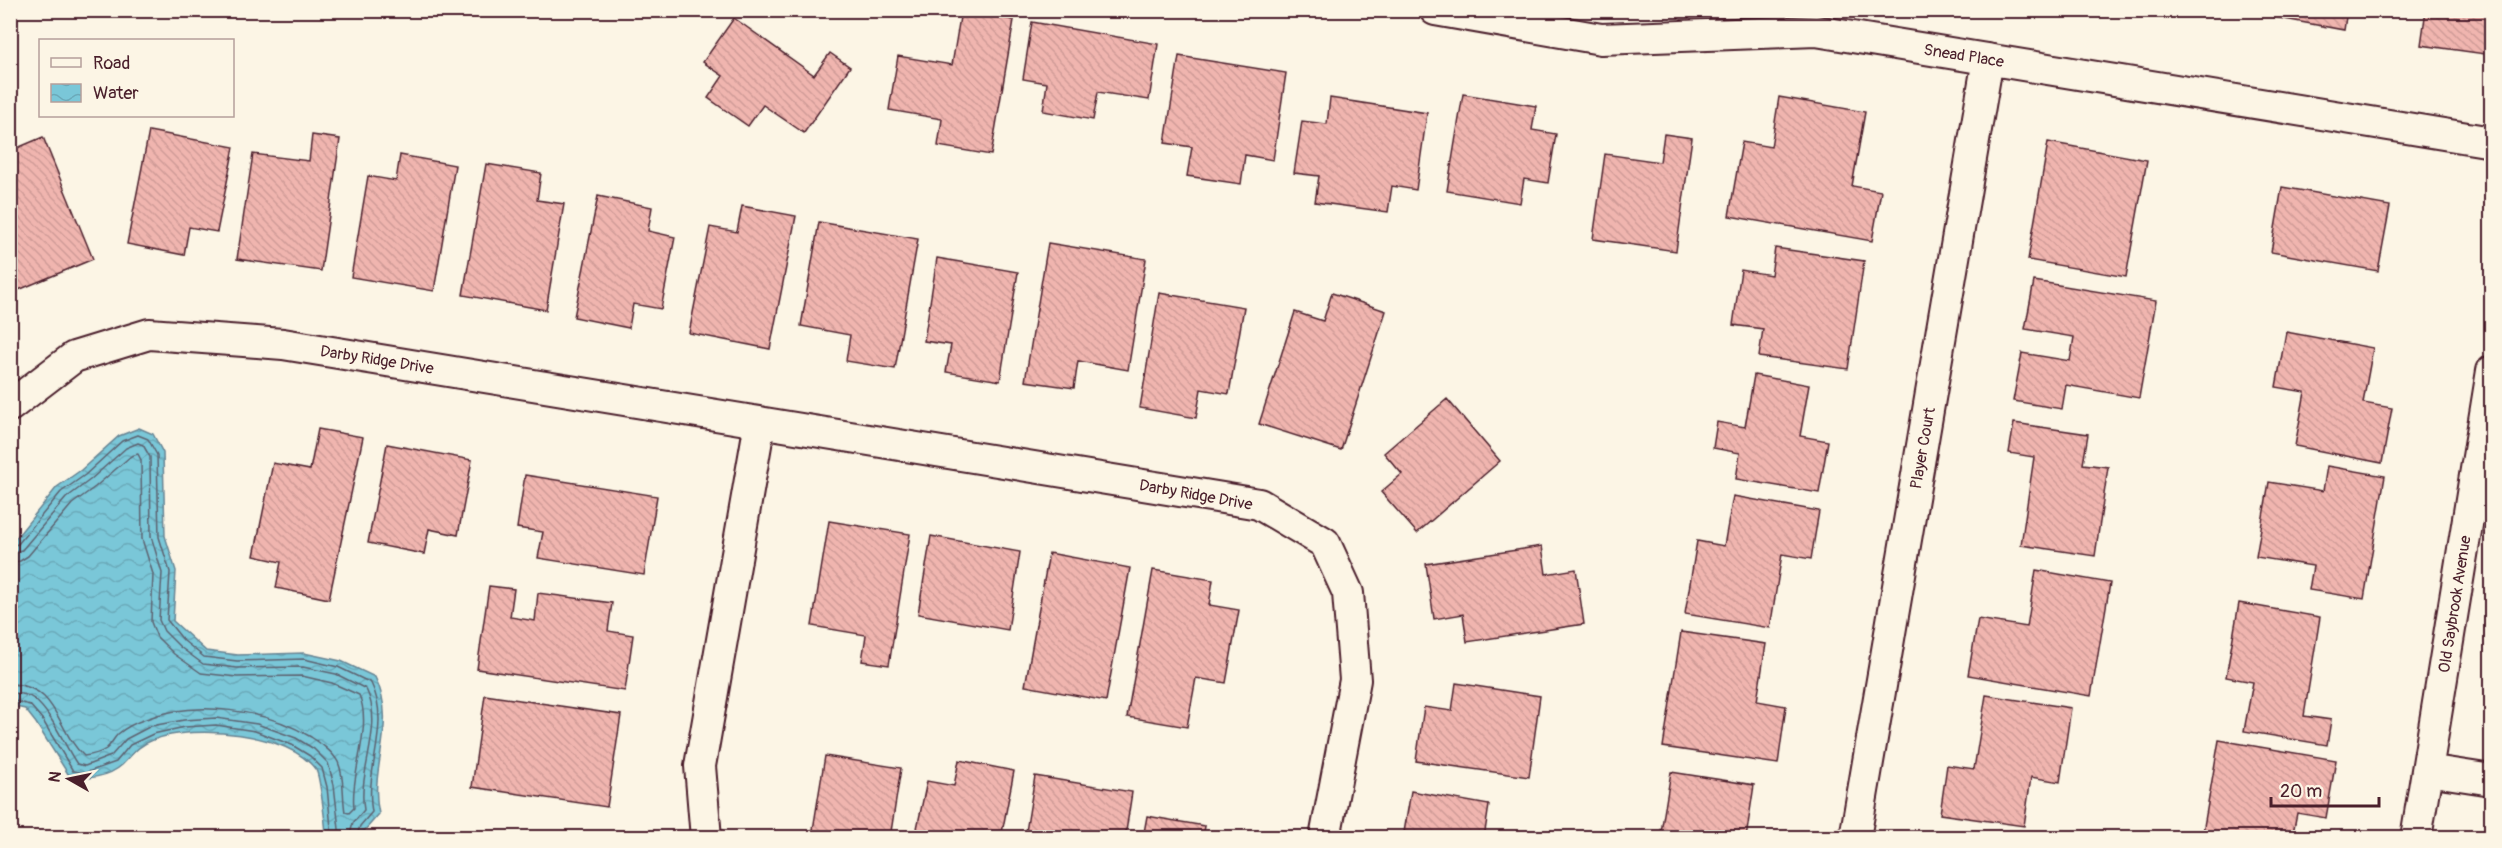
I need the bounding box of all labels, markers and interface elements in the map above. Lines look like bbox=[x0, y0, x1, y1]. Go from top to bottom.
legend bbox=[39, 39, 234, 117]
street label: Snead Place bbox=[1922, 40, 2006, 72]
text: Road bbox=[93, 52, 130, 75]
text: Water bbox=[93, 82, 139, 105]
street label: Darby Ridge Drive bbox=[319, 341, 435, 379]
street label: Player Court bbox=[1906, 405, 1940, 491]
street label: Darby Ridge Drive bbox=[1138, 475, 1254, 515]
street label: Old Saybrook Avenue bbox=[2434, 534, 2476, 674]
north arrow bbox=[39, 749, 99, 809]
text: N bbox=[44, 770, 66, 784]
scale bar bbox=[2271, 770, 2379, 808]
text: 20 m bbox=[2280, 780, 2322, 803]

